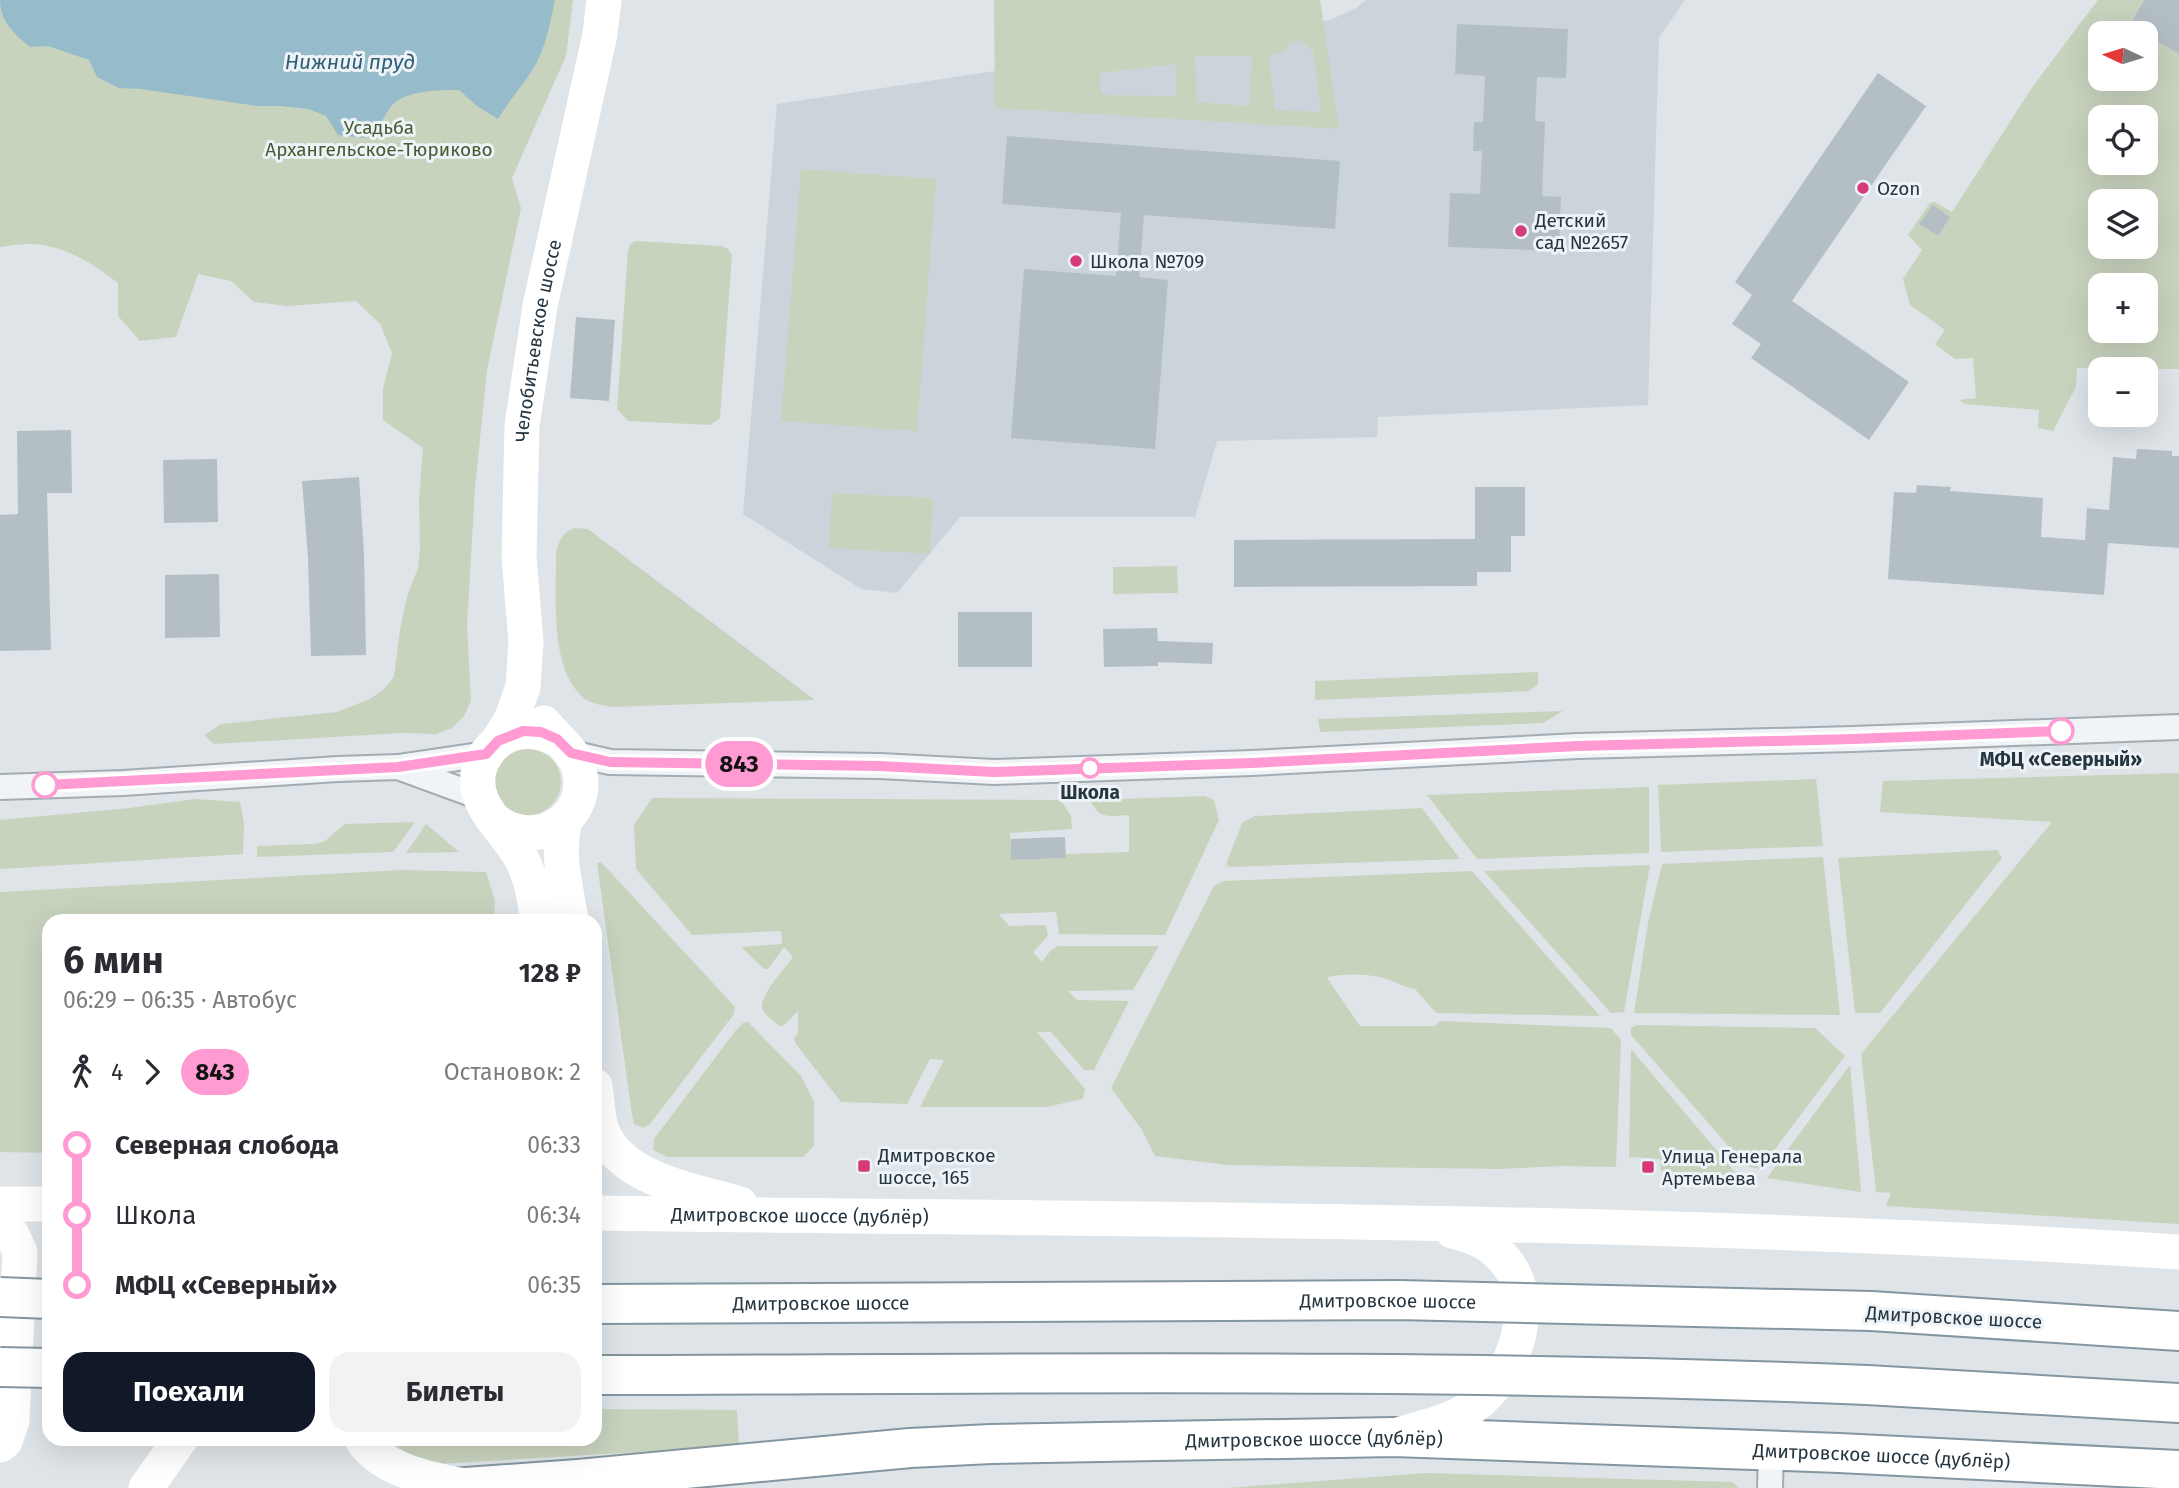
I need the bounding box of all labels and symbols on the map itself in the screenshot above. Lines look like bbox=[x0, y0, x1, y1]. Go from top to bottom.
north arrow bbox=[2088, 21, 2158, 91]
water label: Нижний пруд bbox=[285, 49, 415, 75]
park label: Усадьба Архангельское-Тюриково bbox=[265, 116, 493, 161]
place label: Ozon bbox=[1877, 177, 1920, 200]
marker: Ozon bbox=[1855, 180, 1871, 196]
place label: Детский сад №2657 bbox=[1534, 209, 1628, 254]
marker: Детский сад №2657 bbox=[1513, 223, 1529, 239]
street label: Челобитьевское шоссе bbox=[511, 237, 566, 442]
place label: Школа №709 bbox=[1090, 250, 1204, 273]
marker: Школа №709 bbox=[1068, 253, 1084, 269]
marker: МФЦ «Северный» bbox=[2048, 718, 2074, 744]
line badge: 843 bbox=[699, 741, 779, 787]
place label: МФЦ «Северный» bbox=[1980, 748, 2142, 771]
marker: Школа bbox=[1080, 758, 1100, 778]
unlabelled marker bbox=[32, 772, 58, 798]
place label: Школа bbox=[1060, 781, 1120, 804]
place label: Дмитровское шоссе, 165 bbox=[877, 1144, 996, 1189]
place label: Улица Генерала Артемьева bbox=[1662, 1145, 1803, 1190]
marker: Дмитровское шоссе, 165 bbox=[856, 1158, 872, 1174]
marker: Улица Генерала Артемьева bbox=[1640, 1159, 1656, 1175]
street label: Дмитровское шоссе (дублёр) bbox=[670, 1203, 929, 1229]
street label: Дмитровское шоссе bbox=[1299, 1289, 1477, 1314]
street label: Дмитровское шоссе bbox=[732, 1291, 909, 1315]
street label: Дмитровское шоссе bbox=[1864, 1301, 2043, 1334]
street label: Дмитровское шоссе (дублёр) bbox=[1184, 1426, 1443, 1453]
street label: Дмитровское шоссе (дублёр) bbox=[1752, 1439, 2011, 1474]

